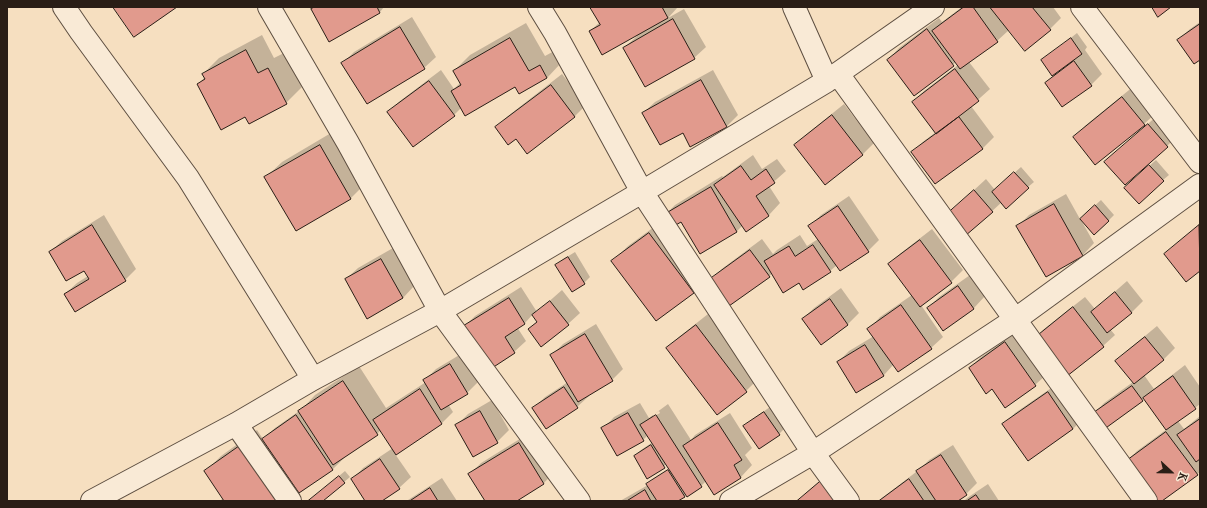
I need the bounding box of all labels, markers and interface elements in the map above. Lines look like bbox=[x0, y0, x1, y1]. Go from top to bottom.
north arrow bbox=[1151, 452, 1191, 492]
text: K bbox=[1175, 471, 1190, 483]

